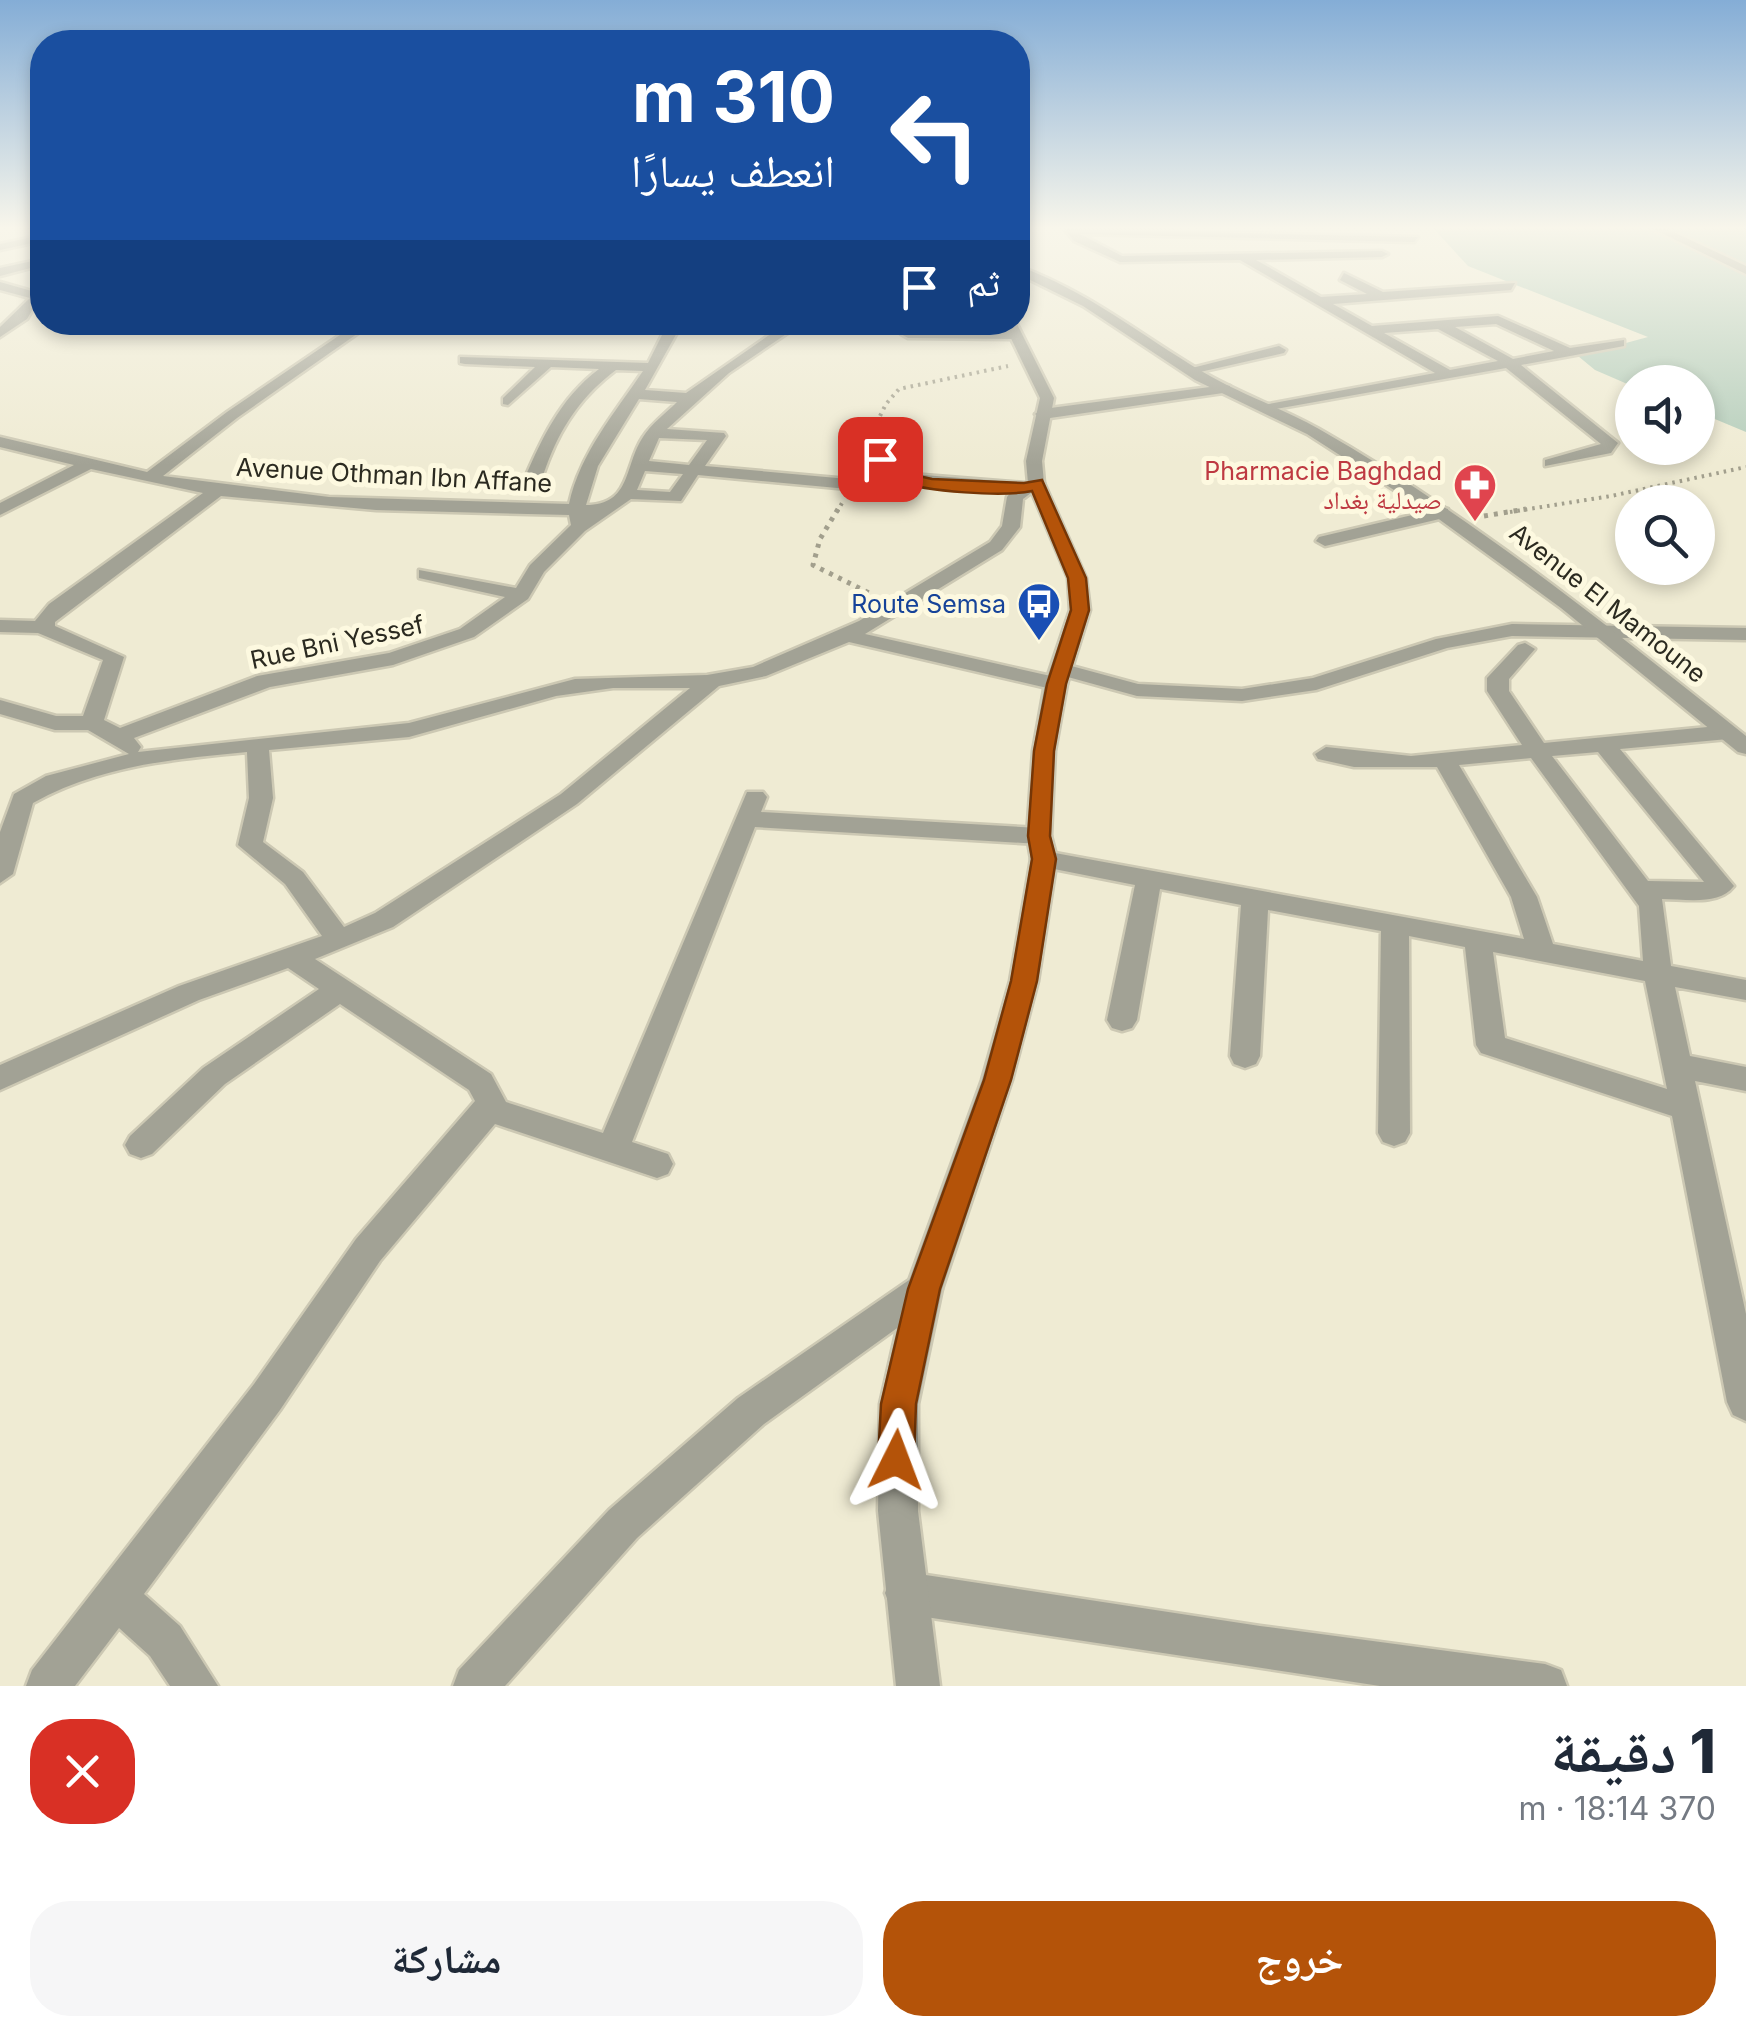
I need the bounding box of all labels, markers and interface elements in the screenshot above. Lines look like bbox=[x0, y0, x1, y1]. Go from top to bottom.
text: 310 m bbox=[632, 54, 835, 139]
icon: left bbox=[870, 70, 1000, 200]
text: انعطف يسارًا bbox=[631, 143, 835, 198]
text: ثم bbox=[967, 259, 1000, 305]
icon: arrive bbox=[892, 260, 947, 315]
map controls bbox=[1615, 365, 1715, 585]
button: sound bbox=[1615, 365, 1715, 465]
pin bbox=[838, 417, 923, 502]
icon: arrive bbox=[853, 432, 908, 487]
street label: Avenue Othman Ibn Affane bbox=[235, 452, 553, 498]
place label: Pharmacie Baghdad صيدلية بغداد bbox=[1204, 456, 1442, 515]
pharmacy icon: Pharmacie Baghdad صيدلية بغداد bbox=[1452, 462, 1498, 523]
button: search bbox=[1615, 485, 1715, 585]
street label: Avenue El Mamoune bbox=[1504, 517, 1712, 689]
bus stop icon: Route Semsa bbox=[1016, 581, 1062, 642]
place label: Route Semsa bbox=[851, 589, 1006, 619]
street label: Rue Bni Yessef bbox=[248, 609, 426, 675]
position arrow bbox=[844, 1408, 948, 1512]
text: 1 دقيقة bbox=[1550, 1715, 1716, 1787]
button: close bbox=[30, 1719, 135, 1824]
text: 370 m · 18:14 bbox=[1518, 1789, 1716, 1828]
button: مشاركة bbox=[30, 1901, 863, 2016]
button: خروج bbox=[883, 1901, 1716, 2016]

